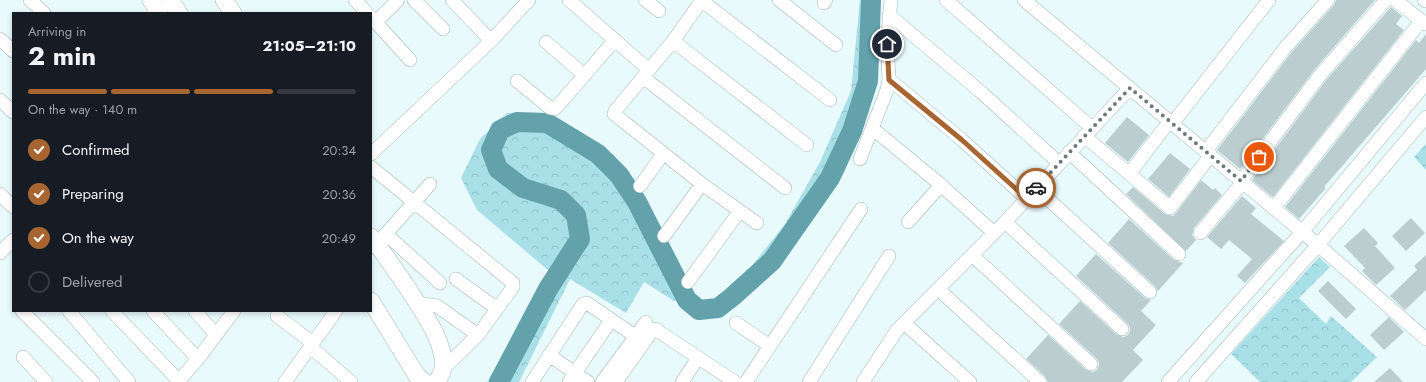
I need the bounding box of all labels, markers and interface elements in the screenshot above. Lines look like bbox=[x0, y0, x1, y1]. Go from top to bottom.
text: Arriving in bbox=[28, 22, 86, 41]
pin bbox=[870, 27, 904, 61]
icon: home bbox=[876, 33, 898, 55]
text: 21:05–21:10 bbox=[262, 35, 356, 57]
text: 2 min bbox=[28, 37, 96, 75]
text: On the way · 140 m bbox=[28, 100, 137, 119]
icon: check bbox=[28, 139, 50, 161]
text: Confirmed bbox=[62, 139, 130, 161]
pin bbox=[1242, 140, 1276, 174]
text: 20:34 bbox=[322, 141, 356, 160]
icon: bag bbox=[1248, 146, 1270, 168]
courier bbox=[1016, 168, 1056, 208]
icon: car bbox=[1025, 177, 1047, 199]
icon: check bbox=[28, 183, 50, 205]
text: Preparing bbox=[62, 183, 124, 205]
text: 20:36 bbox=[322, 185, 356, 204]
icon: check bbox=[28, 227, 50, 249]
text: On the way bbox=[62, 227, 134, 249]
text: 20:49 bbox=[322, 229, 356, 248]
text: Delivered bbox=[62, 271, 123, 293]

